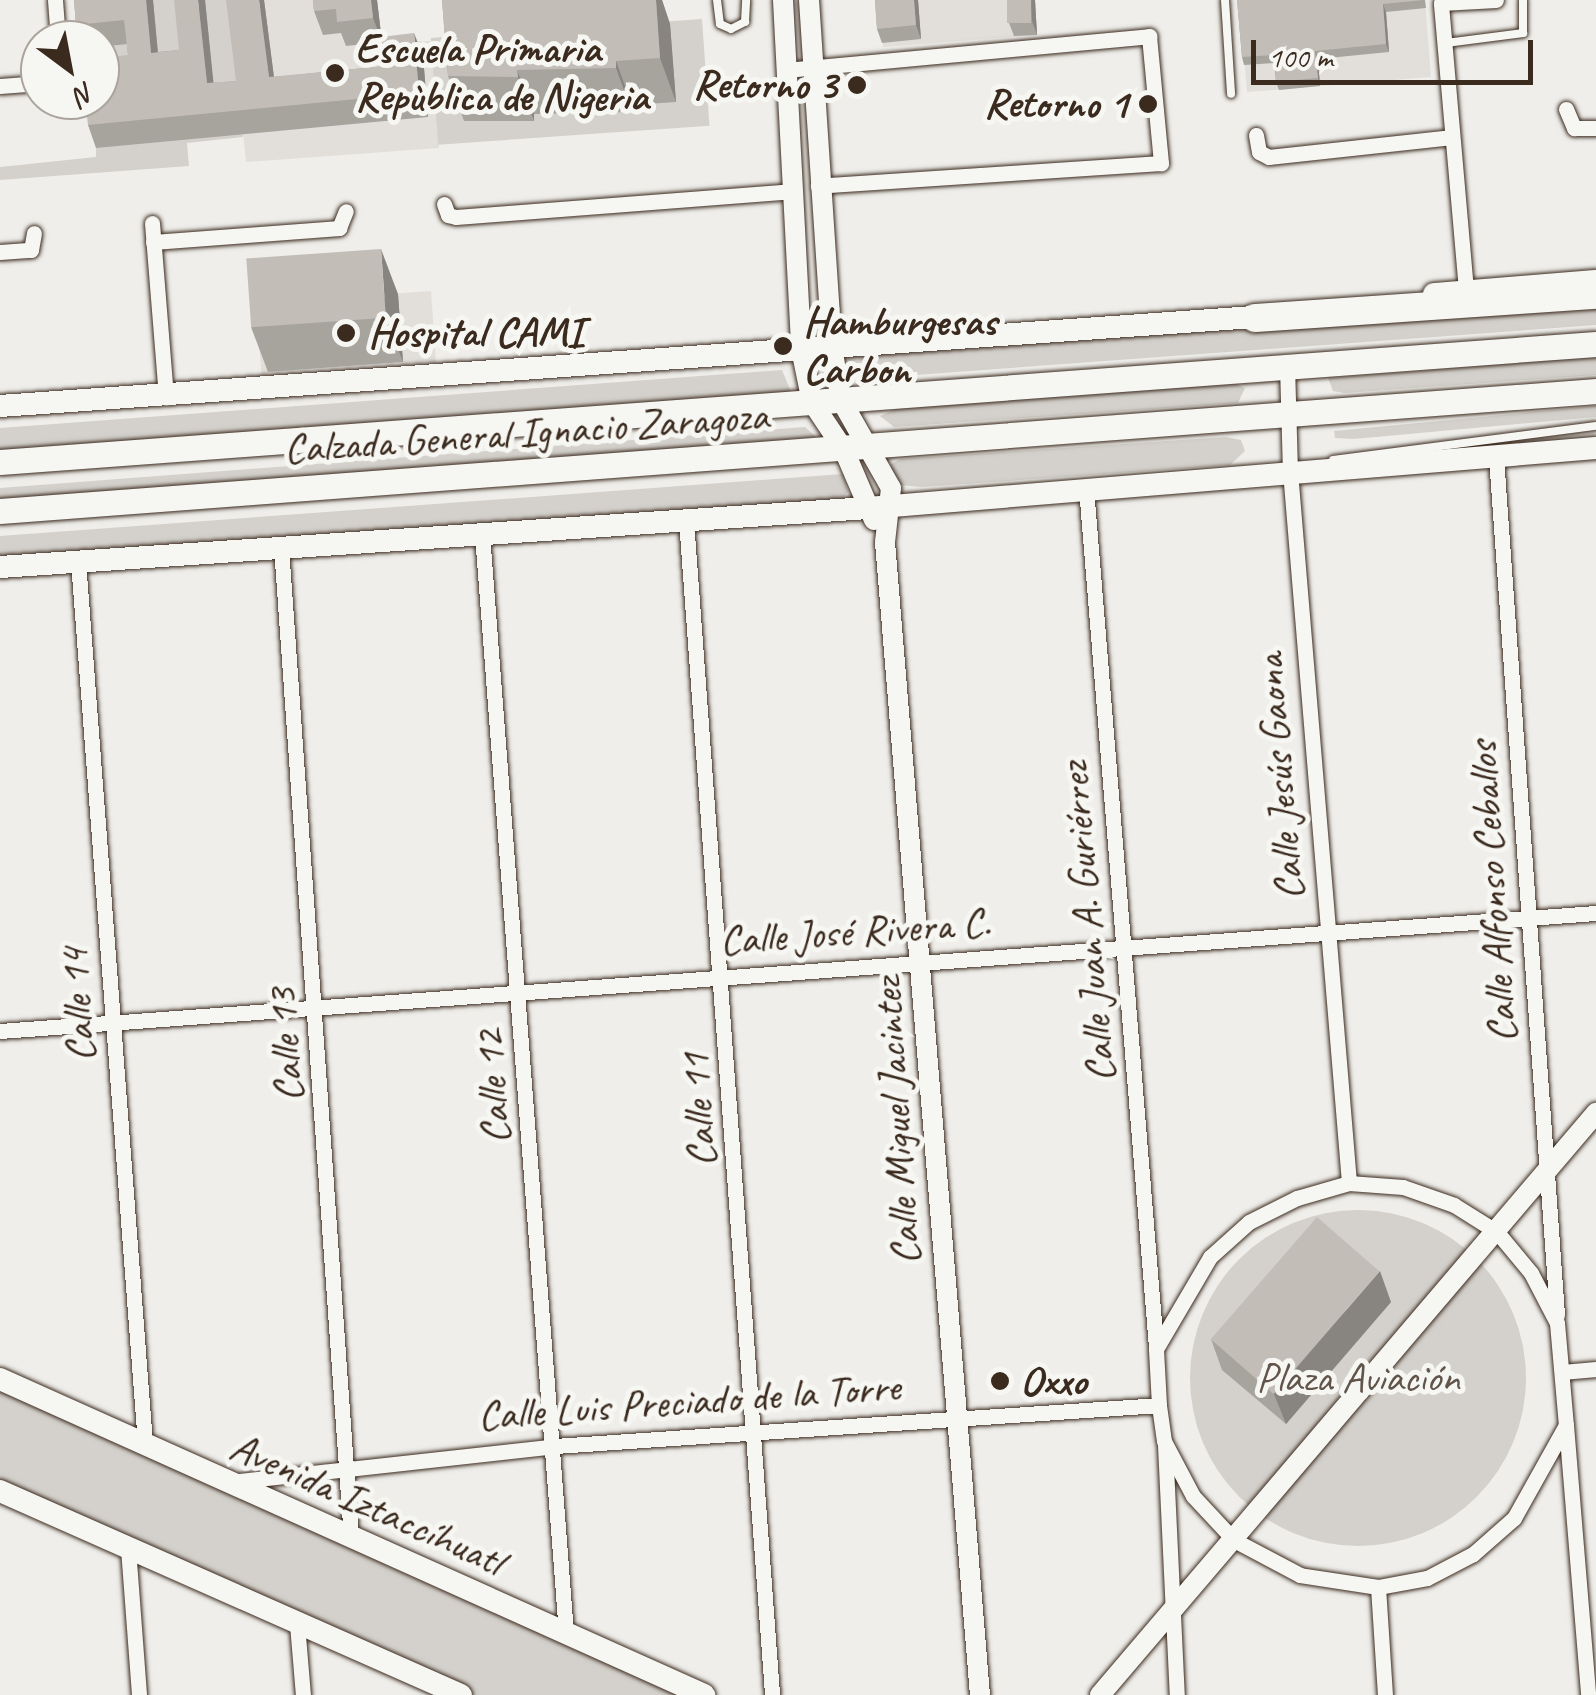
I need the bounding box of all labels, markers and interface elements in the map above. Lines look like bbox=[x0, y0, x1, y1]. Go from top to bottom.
north arrow bbox=[20, 20, 120, 120]
scale bar bbox=[1256, 20, 1538, 82]
place label: Escuela Primaria Repùblica de Nigeria bbox=[355, 24, 648, 122]
text: 100 m bbox=[1268, 38, 1333, 76]
place label: Retorno 3 bbox=[693, 60, 837, 110]
marker: Escuela Primaria Repùblica de Nigeria bbox=[324, 62, 346, 84]
marker: Retorno 3 bbox=[846, 74, 868, 96]
text: N bbox=[68, 75, 102, 114]
place label: Retorno 1 bbox=[984, 79, 1128, 129]
marker: Retorno 1 bbox=[1137, 93, 1159, 115]
place label: Hamburgesas Carbon bbox=[803, 297, 996, 396]
place label: Hospital CAMI bbox=[368, 308, 584, 358]
marker: Hospital CAMI bbox=[333, 320, 359, 346]
marker: Hamburgesas Carbon bbox=[772, 335, 794, 357]
street label: Calzada General Ignacio Zaragoza bbox=[282, 391, 770, 475]
street label: Calle Jesús Gaona bbox=[1244, 652, 1316, 902]
street label: Calle Alfonso Ceballos bbox=[1457, 740, 1529, 1044]
street label: Calle Juan A. Guriérrez bbox=[1049, 761, 1127, 1083]
street label: Calle José Rivera C. bbox=[718, 897, 992, 967]
street label: Calle 14 bbox=[49, 946, 107, 1064]
street label: Calle Miguel Jacintez bbox=[862, 975, 932, 1267]
street label: Calle 13 bbox=[257, 986, 315, 1104]
street label: Calle 12 bbox=[464, 1028, 522, 1146]
street label: Calle 11 bbox=[670, 1051, 728, 1169]
park label: Plaza Aviación bbox=[1257, 1353, 1459, 1403]
place label: Oxxo bbox=[1020, 1356, 1086, 1406]
street label: Calle Luis Preciado de la Torre bbox=[478, 1362, 900, 1442]
marker: Oxxo bbox=[989, 1370, 1011, 1392]
street label: Avenida Iztaccíhuatl bbox=[223, 1421, 511, 1587]

